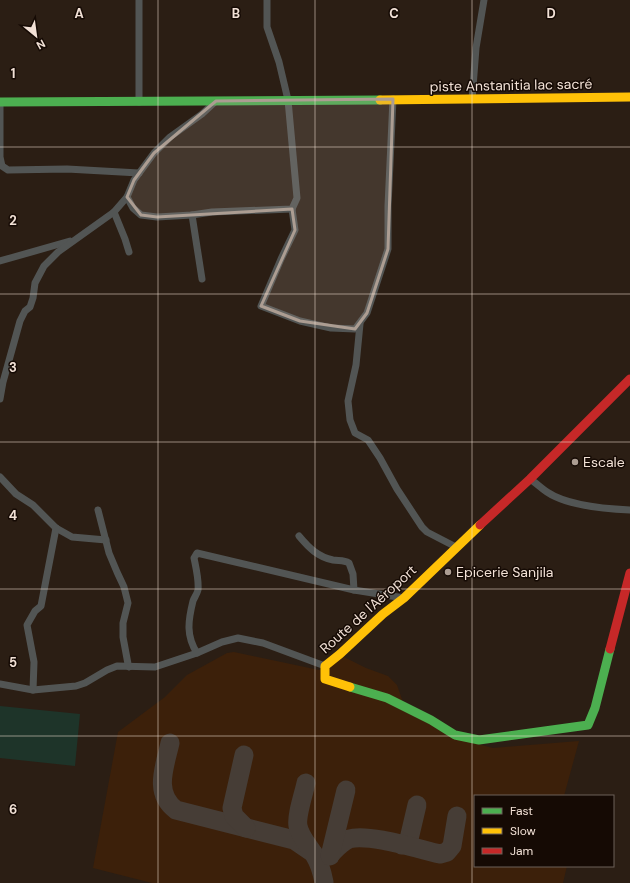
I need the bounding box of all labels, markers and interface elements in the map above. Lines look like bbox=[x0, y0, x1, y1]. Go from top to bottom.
text: A bbox=[74, 5, 84, 22]
text: B bbox=[232, 5, 240, 22]
text: C bbox=[389, 5, 399, 22]
text: D bbox=[546, 5, 556, 22]
north arrow bbox=[16, 16, 56, 56]
text: N bbox=[34, 37, 48, 53]
text: 1 bbox=[11, 65, 15, 82]
street label: piste Anstanitia lac sacré bbox=[430, 75, 592, 95]
text: 2 bbox=[9, 212, 17, 229]
text: 3 bbox=[9, 359, 17, 376]
place label: Escale bbox=[583, 453, 625, 471]
marker: Escale bbox=[570, 457, 580, 467]
text: 4 bbox=[9, 507, 17, 524]
street label: Route de l'Aéroport bbox=[316, 561, 420, 657]
place label: Epicerie Sanjila bbox=[456, 563, 553, 581]
marker: Epicerie Sanjila bbox=[443, 567, 453, 577]
text: 5 bbox=[9, 654, 17, 671]
legend bbox=[474, 795, 614, 867]
text: 6 bbox=[9, 801, 17, 818]
text: Fast bbox=[510, 803, 533, 819]
text: Slow bbox=[510, 823, 536, 839]
text: Jam bbox=[510, 843, 533, 859]

